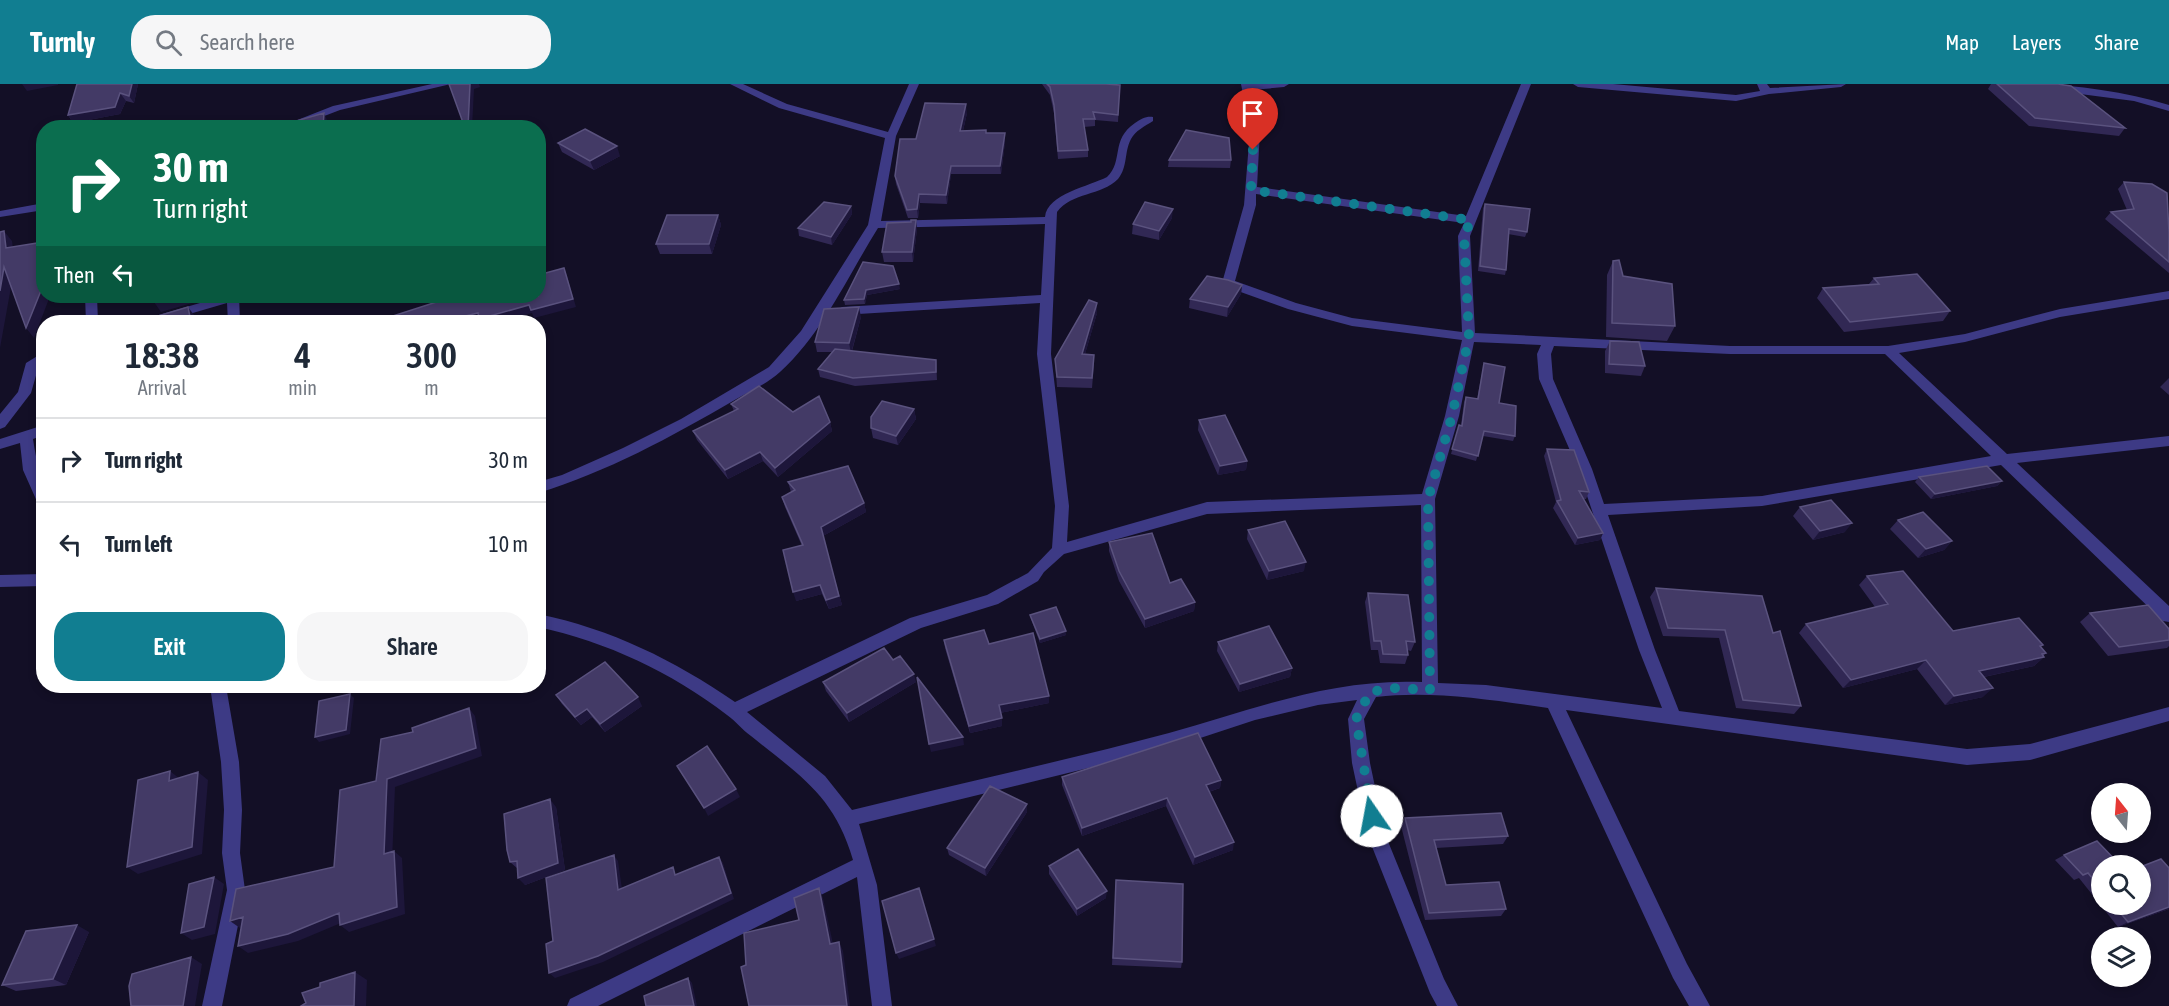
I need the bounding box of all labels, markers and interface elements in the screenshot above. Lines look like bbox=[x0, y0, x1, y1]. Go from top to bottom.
search box bbox=[131, 15, 551, 69]
text: Turnly bbox=[30, 26, 95, 58]
icon: search bbox=[152, 26, 185, 59]
text: Search here bbox=[200, 29, 295, 55]
text: Map bbox=[1945, 30, 1979, 54]
text: Layers bbox=[2012, 30, 2062, 54]
text: Share bbox=[2095, 30, 2139, 54]
pin bbox=[1227, 88, 1278, 150]
icon: arrive bbox=[1236, 97, 1269, 130]
text: 30 m bbox=[153, 143, 228, 191]
icon: right bbox=[54, 144, 132, 222]
text: Turn right bbox=[153, 193, 248, 224]
icon: left bbox=[107, 258, 140, 291]
text: Then bbox=[54, 262, 95, 288]
text: 18:38 bbox=[125, 334, 199, 376]
text: 4 bbox=[294, 334, 311, 376]
text: 300 bbox=[406, 334, 457, 376]
text: Arrival bbox=[138, 376, 187, 399]
text: min bbox=[288, 376, 317, 399]
text: m bbox=[424, 376, 439, 399]
icon: right bbox=[54, 444, 87, 477]
text: Turn right bbox=[105, 447, 182, 473]
text: 30 m bbox=[488, 447, 528, 473]
icon: left bbox=[54, 528, 87, 561]
text: Turn left bbox=[105, 531, 172, 557]
text: 10 m bbox=[488, 531, 528, 557]
button: Exit bbox=[54, 612, 285, 681]
button: Share bbox=[297, 612, 528, 681]
north arrow bbox=[2091, 783, 2151, 843]
map controls bbox=[2091, 783, 2151, 987]
position arrow bbox=[1340, 784, 1404, 848]
button: search bbox=[2091, 855, 2151, 915]
button: layers bbox=[2091, 927, 2151, 987]

